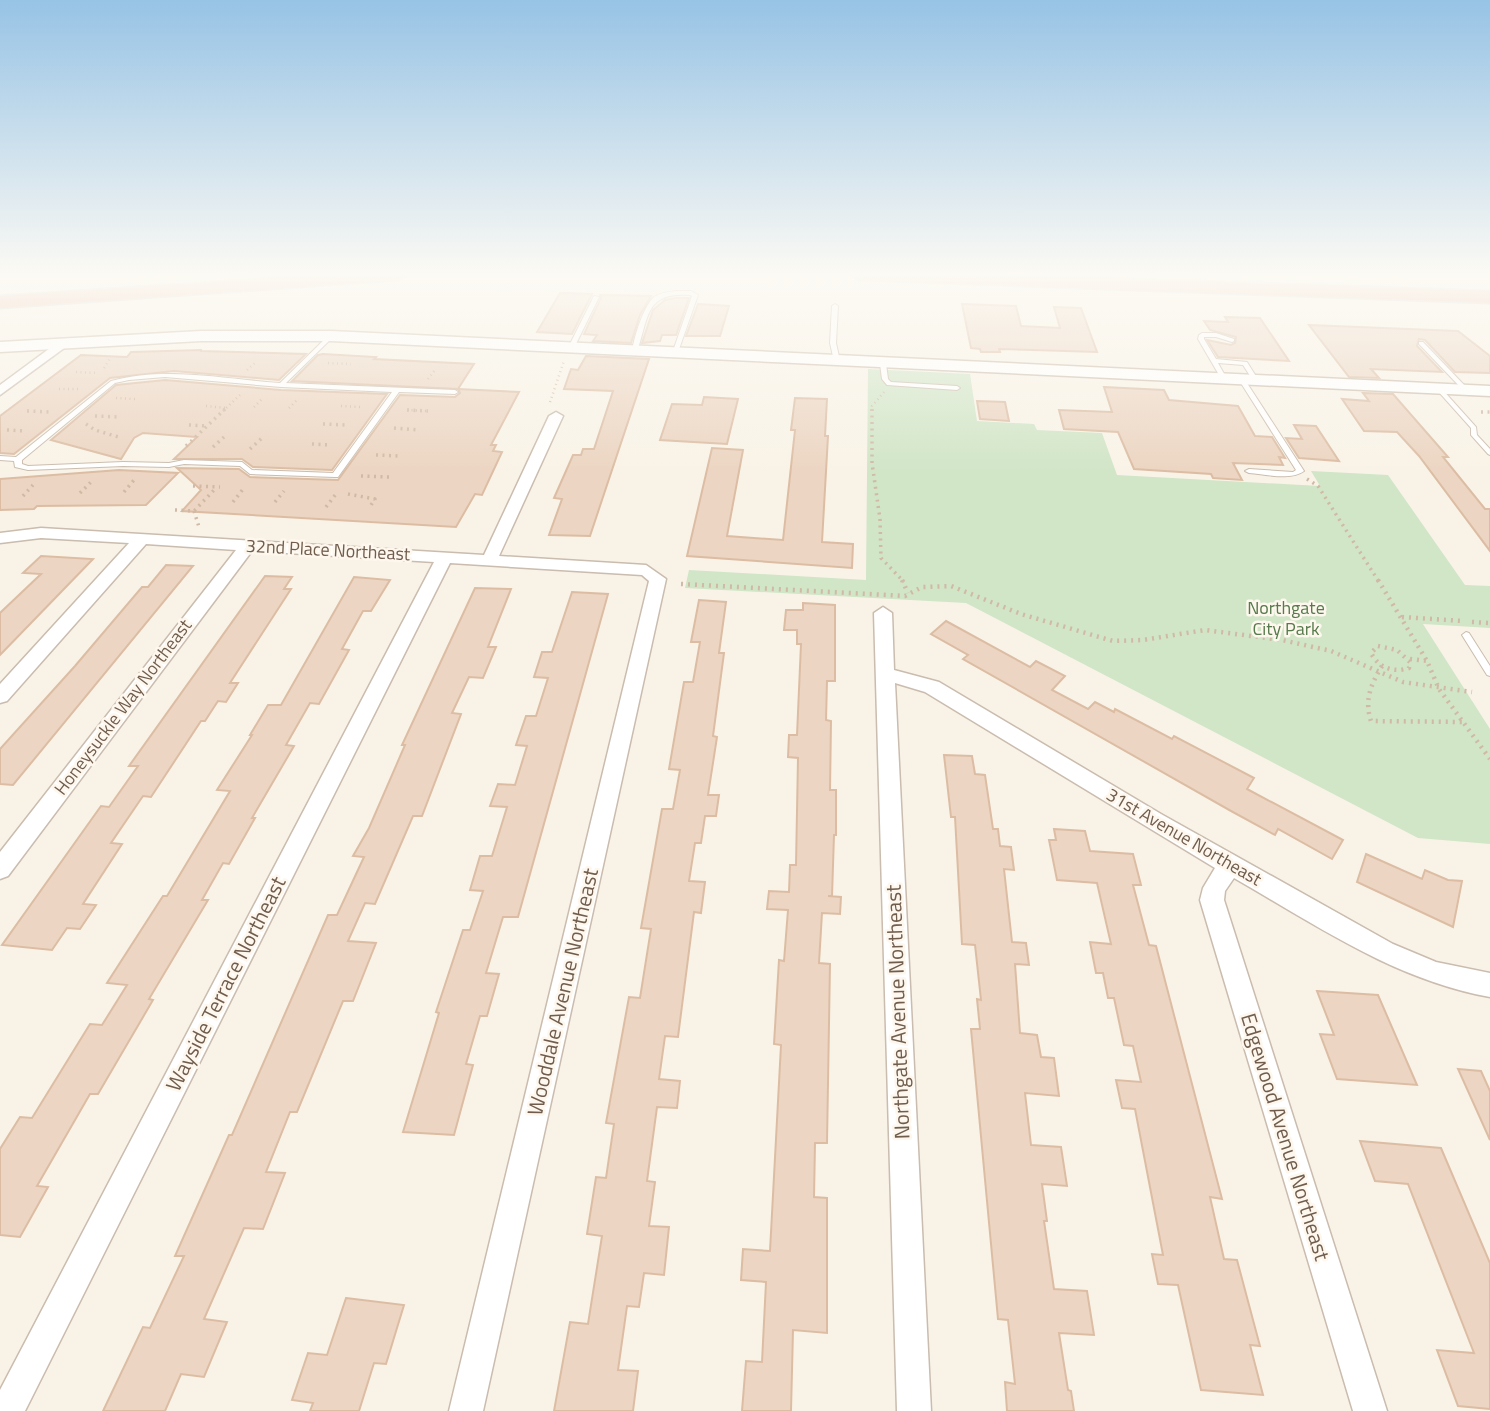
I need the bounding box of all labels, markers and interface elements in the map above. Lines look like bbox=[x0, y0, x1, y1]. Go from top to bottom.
street label: 32nd Place Northeast bbox=[245, 532, 412, 567]
park label: Northgate City Park bbox=[1247, 594, 1325, 642]
street label: Honeysuckle Way Northeast bbox=[47, 613, 198, 800]
street label: 31st Avenue Northeast bbox=[1101, 781, 1268, 893]
street label: Wooddale Avenue Northeast bbox=[518, 864, 606, 1119]
street label: Wayside Terrace Northeast bbox=[157, 870, 294, 1097]
street label: Northgate Avenue Northeast bbox=[877, 884, 917, 1140]
street label: Edgewood Avenue Northeast bbox=[1233, 1009, 1339, 1265]

